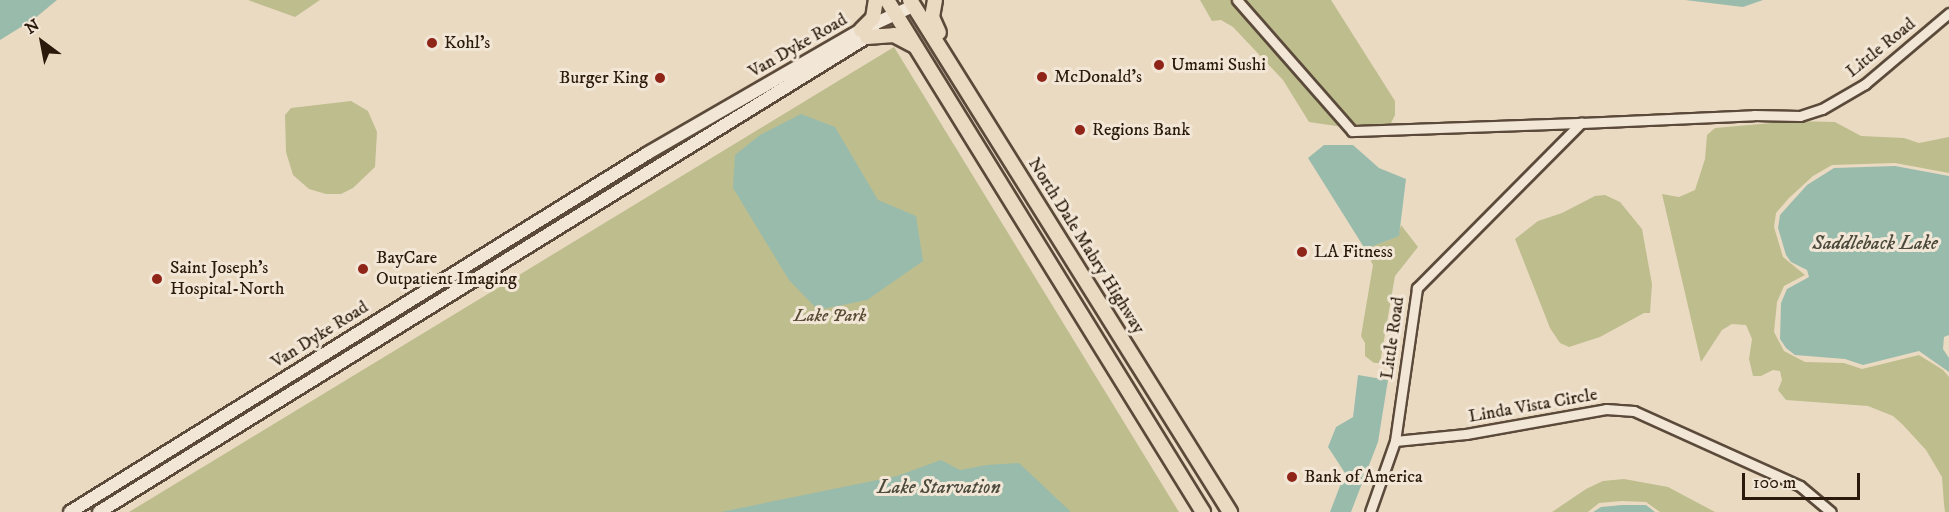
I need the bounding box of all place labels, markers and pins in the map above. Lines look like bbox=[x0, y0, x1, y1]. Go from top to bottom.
place label: Kohl's bbox=[444, 32, 490, 54]
marker: Kohl's bbox=[425, 36, 439, 50]
place label: Umami Sushi bbox=[1171, 54, 1266, 76]
marker: Umami Sushi bbox=[1152, 58, 1166, 72]
place label: McDonald's bbox=[1054, 66, 1142, 88]
place label: Burger King bbox=[559, 67, 648, 89]
marker: McDonald's bbox=[1035, 70, 1049, 84]
marker: Burger King bbox=[653, 71, 667, 85]
place label: Regions Bank bbox=[1092, 119, 1190, 141]
marker: Regions Bank bbox=[1073, 123, 1087, 137]
place label: LA Fitness bbox=[1314, 241, 1393, 263]
marker: LA Fitness bbox=[1295, 245, 1309, 259]
place label: BayCare Outpatient Imaging bbox=[376, 248, 517, 290]
place label: Saint Joseph's Hospital-North bbox=[170, 258, 284, 300]
marker: BayCare Outpatient Imaging bbox=[354, 260, 372, 278]
marker: Saint Joseph's Hospital-North bbox=[148, 270, 166, 288]
place label: Bank of America bbox=[1304, 466, 1423, 488]
marker: Bank of America bbox=[1285, 470, 1299, 484]

